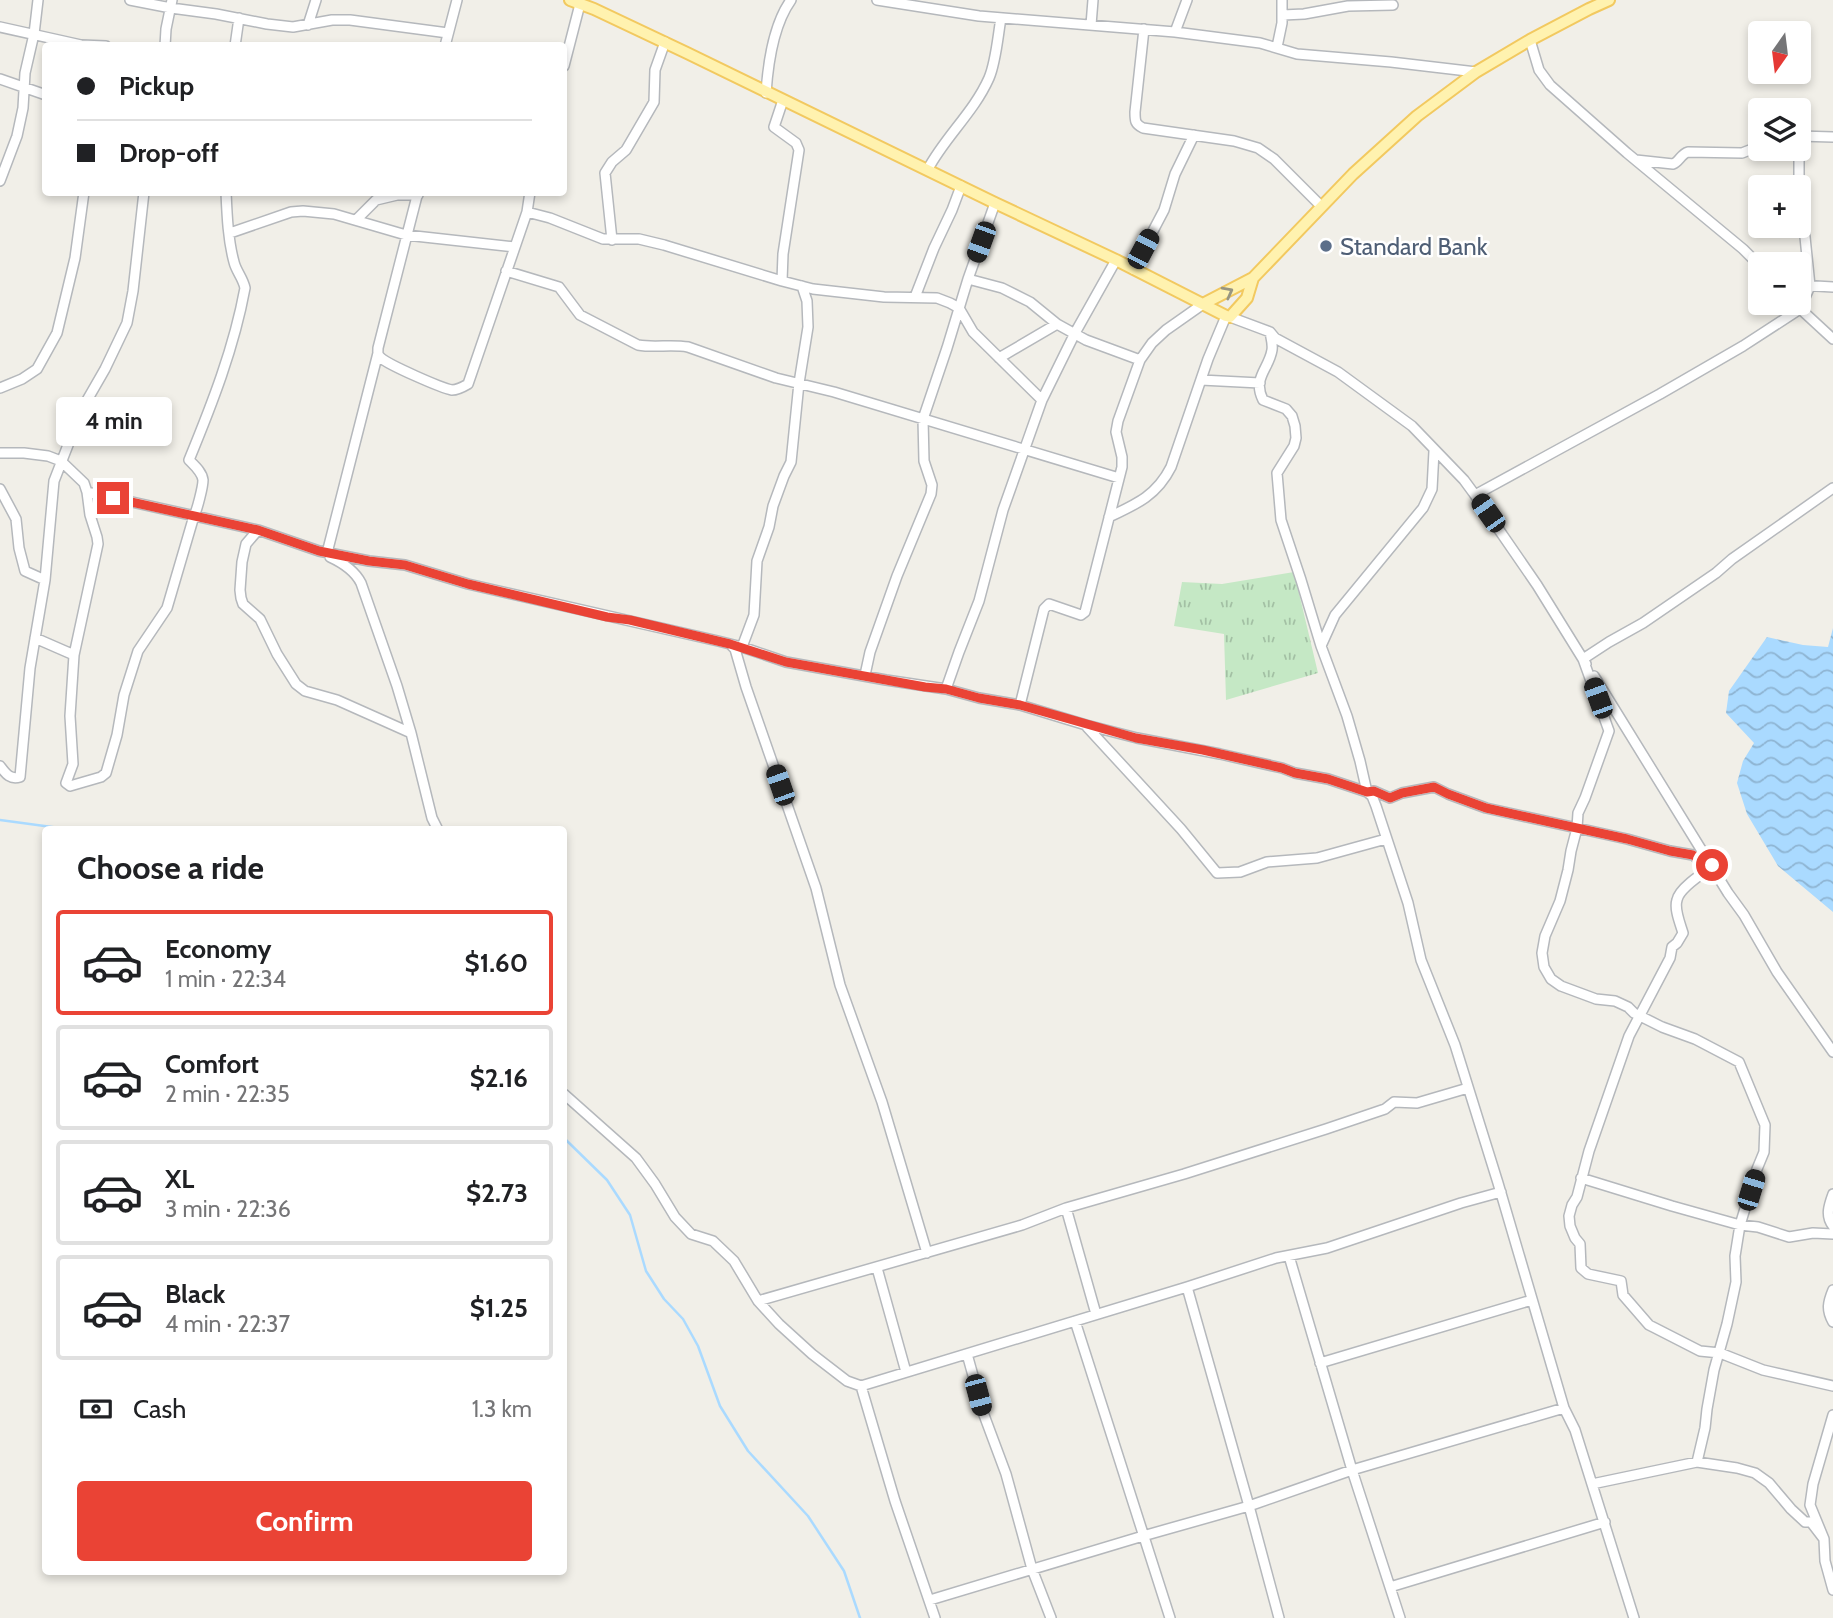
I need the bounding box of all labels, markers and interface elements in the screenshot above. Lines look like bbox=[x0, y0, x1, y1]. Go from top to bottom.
north arrow bbox=[1748, 21, 1811, 84]
map controls bbox=[1748, 21, 1811, 315]
text: Pickup bbox=[119, 70, 194, 102]
button: layers bbox=[1748, 98, 1811, 161]
text: Drop-off bbox=[119, 137, 219, 169]
button: + bbox=[1748, 175, 1811, 238]
car bbox=[964, 219, 999, 265]
car bbox=[1124, 226, 1163, 272]
place label: Standard Bank bbox=[1340, 232, 1488, 261]
marker: Standard Bank bbox=[1318, 238, 1334, 254]
button: − bbox=[1748, 252, 1811, 315]
one-way arrow bbox=[1221, 286, 1233, 300]
callout: 4 min bbox=[55, 396, 171, 446]
text: 4 min bbox=[85, 407, 143, 435]
route end bbox=[97, 482, 129, 514]
car bbox=[1468, 490, 1509, 536]
car bbox=[1581, 675, 1616, 721]
car bbox=[764, 762, 797, 808]
text: Choose a ride bbox=[77, 848, 264, 887]
route start bbox=[1696, 849, 1728, 881]
icon: car bbox=[81, 931, 144, 994]
text: Economy bbox=[165, 933, 271, 965]
text: $1.60 bbox=[465, 947, 528, 979]
text: 1 min · 22:34 bbox=[165, 965, 286, 993]
icon: car bbox=[81, 1046, 144, 1109]
text: Comfort bbox=[165, 1048, 259, 1080]
text: $2.16 bbox=[470, 1062, 528, 1094]
text: 2 min · 22:35 bbox=[165, 1080, 290, 1108]
icon: car bbox=[81, 1161, 144, 1224]
text: XL bbox=[165, 1163, 194, 1195]
car bbox=[1735, 1167, 1768, 1213]
text: $2.73 bbox=[466, 1177, 528, 1209]
text: 3 min · 22:36 bbox=[165, 1195, 291, 1223]
icon: car bbox=[81, 1276, 144, 1339]
text: Black bbox=[165, 1278, 225, 1310]
text: $1.25 bbox=[470, 1292, 528, 1324]
text: 4 min · 22:37 bbox=[165, 1310, 290, 1338]
car bbox=[963, 1372, 994, 1418]
icon: cash bbox=[77, 1390, 115, 1428]
text: Cash bbox=[133, 1393, 186, 1425]
text: 1.3 km bbox=[472, 1395, 532, 1423]
button: Confirm bbox=[77, 1481, 532, 1561]

